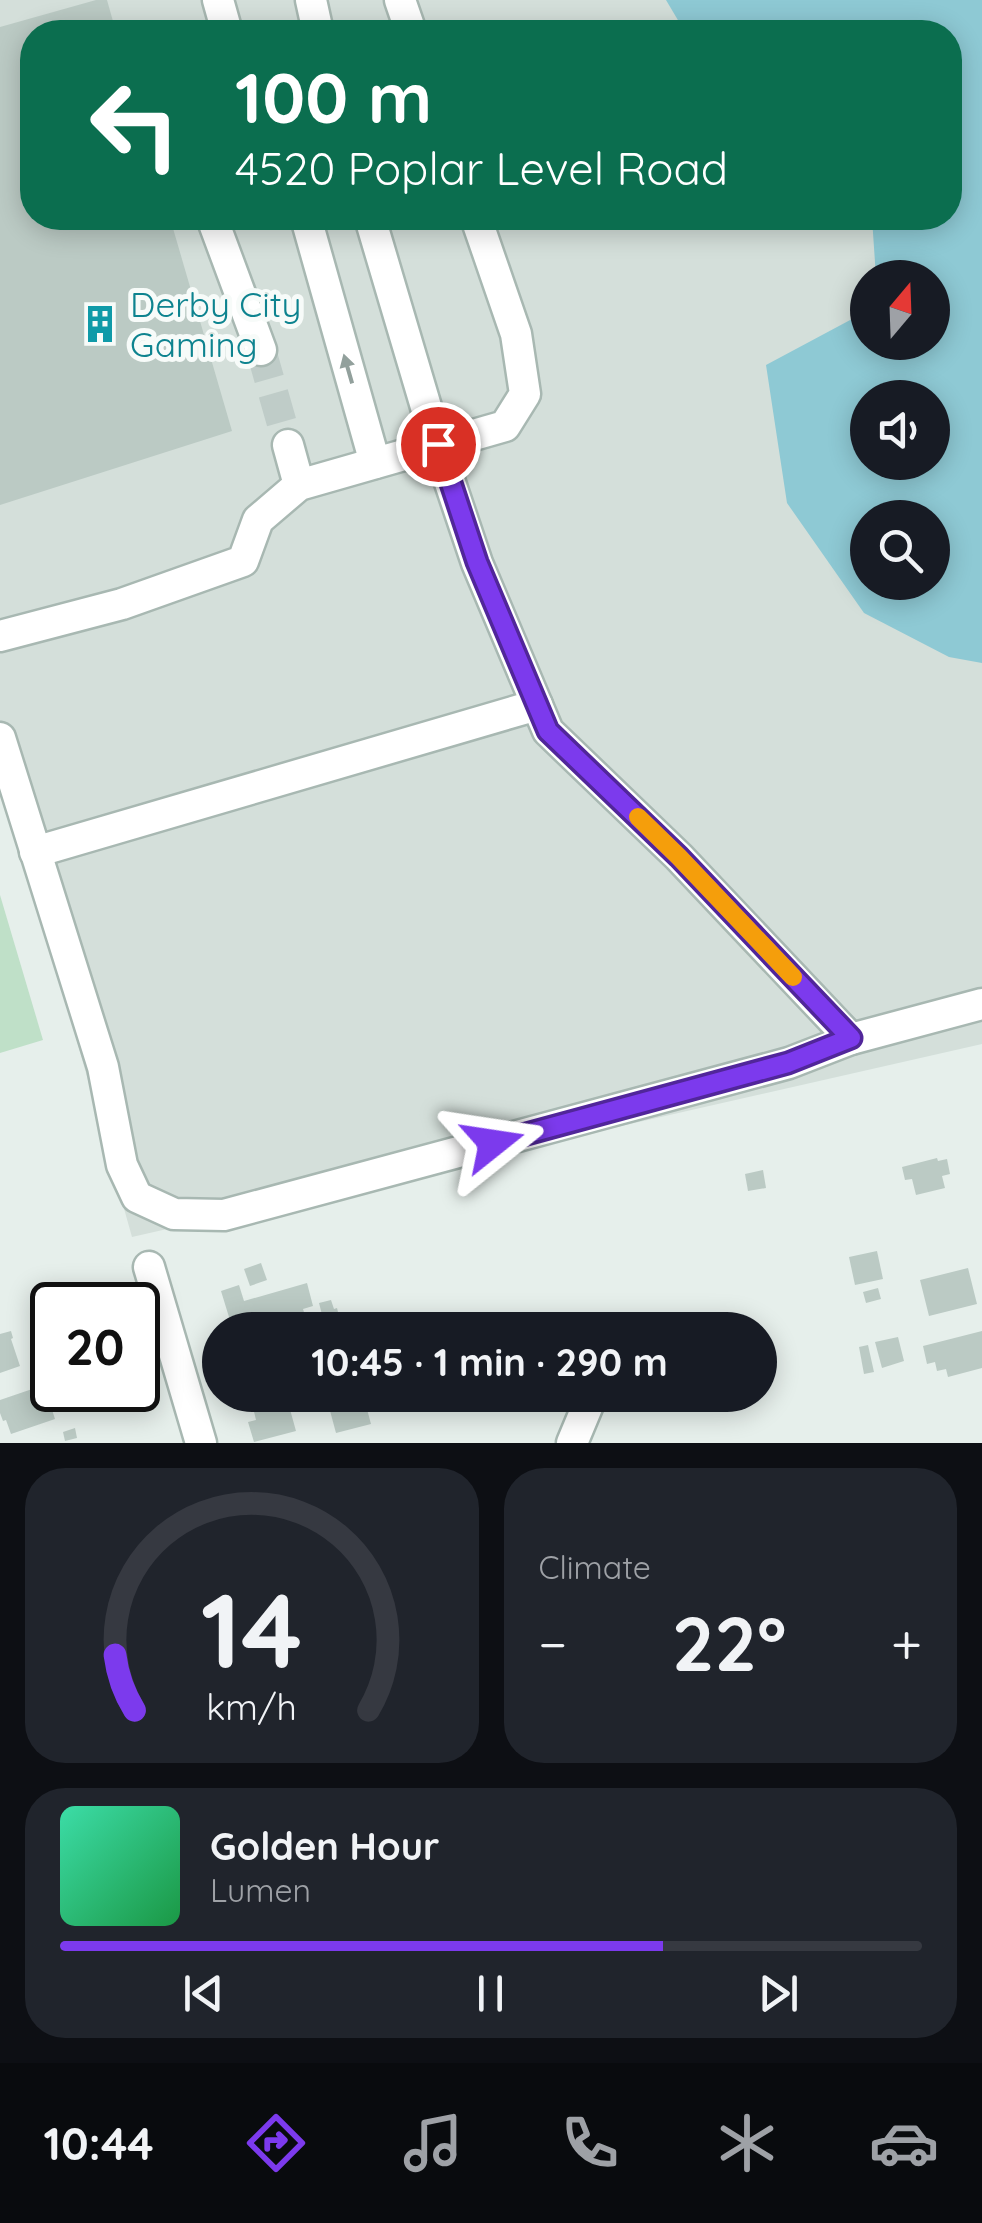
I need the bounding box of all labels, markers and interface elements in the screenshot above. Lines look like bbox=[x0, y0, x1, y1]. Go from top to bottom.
text: 100 m bbox=[235, 53, 432, 141]
icon: left bbox=[70, 60, 200, 190]
text: 4520 Poplar Level Road bbox=[235, 140, 728, 196]
north arrow bbox=[850, 260, 950, 360]
map controls bbox=[850, 260, 950, 600]
place label: Derby City Gaming bbox=[130, 282, 301, 366]
building icon: Derby City Gaming bbox=[79, 303, 121, 345]
one-way arrow bbox=[340, 353, 356, 384]
button: sound bbox=[850, 380, 950, 480]
pin bbox=[396, 402, 481, 487]
icon: arrive bbox=[411, 417, 466, 472]
button: search bbox=[850, 500, 950, 600]
position arrow bbox=[441, 1091, 545, 1195]
speed limit sign: 20 bbox=[30, 1282, 160, 1412]
text: 10:45 · 1 min · 290 m bbox=[311, 1338, 668, 1386]
text: Climate bbox=[539, 1547, 651, 1587]
text: 14 bbox=[201, 1564, 303, 1694]
text: 22° bbox=[672, 1596, 786, 1690]
text: − bbox=[539, 1609, 567, 1678]
text: + bbox=[891, 1609, 922, 1678]
text: km/h bbox=[206, 1684, 297, 1729]
text: Golden Hour bbox=[210, 1822, 439, 1870]
text: Lumen bbox=[210, 1870, 311, 1910]
icon: previous bbox=[176, 1966, 231, 2021]
icon: pause bbox=[463, 1966, 518, 2021]
icon: next bbox=[751, 1966, 806, 2021]
icon: directions bbox=[241, 2108, 311, 2178]
icon: music bbox=[398, 2108, 468, 2178]
icon: phone bbox=[555, 2108, 625, 2178]
icon: climate bbox=[712, 2108, 782, 2178]
icon: car bbox=[869, 2108, 939, 2178]
text: 10:44 bbox=[43, 2115, 154, 2171]

